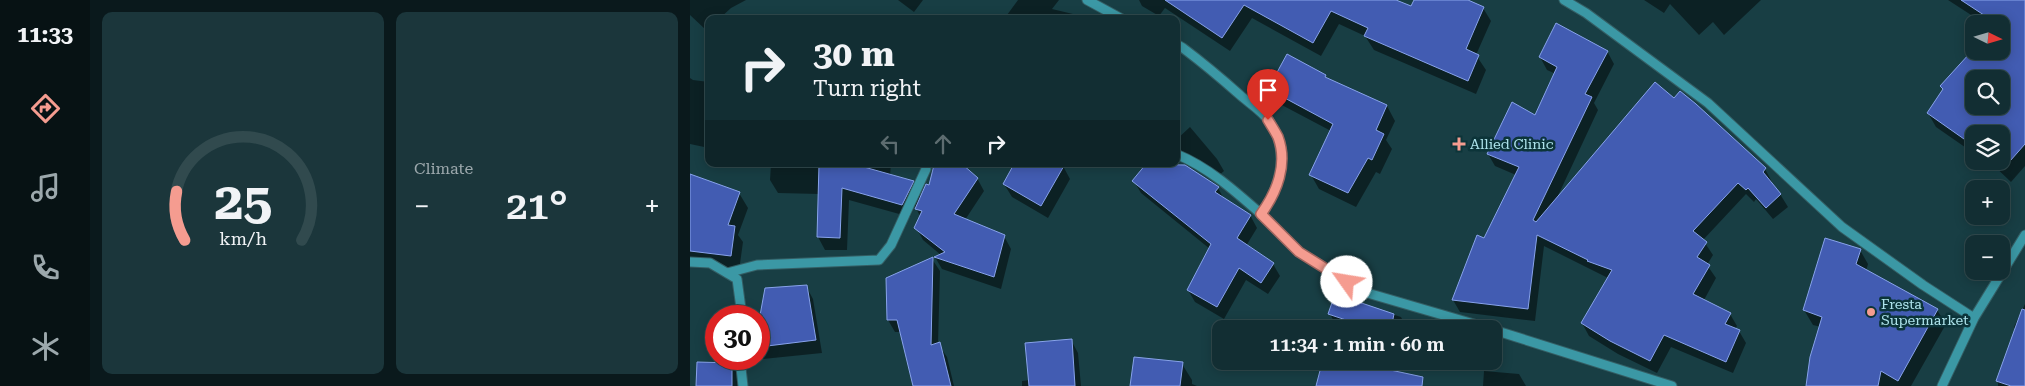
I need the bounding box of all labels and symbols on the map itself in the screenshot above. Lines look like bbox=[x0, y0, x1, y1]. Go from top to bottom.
north arrow bbox=[1965, 15, 2010, 60]
pin bbox=[1247, 69, 1289, 120]
place label: Allied Clinic bbox=[1470, 136, 1554, 152]
marker: Allied Clinic bbox=[1452, 137, 1466, 151]
position arrow bbox=[1320, 255, 1372, 307]
place label: Fresta Supermarket bbox=[1881, 296, 1969, 328]
speed limit sign: 30 bbox=[705, 305, 770, 370]
marker: Fresta Supermarket bbox=[1865, 306, 1877, 318]

